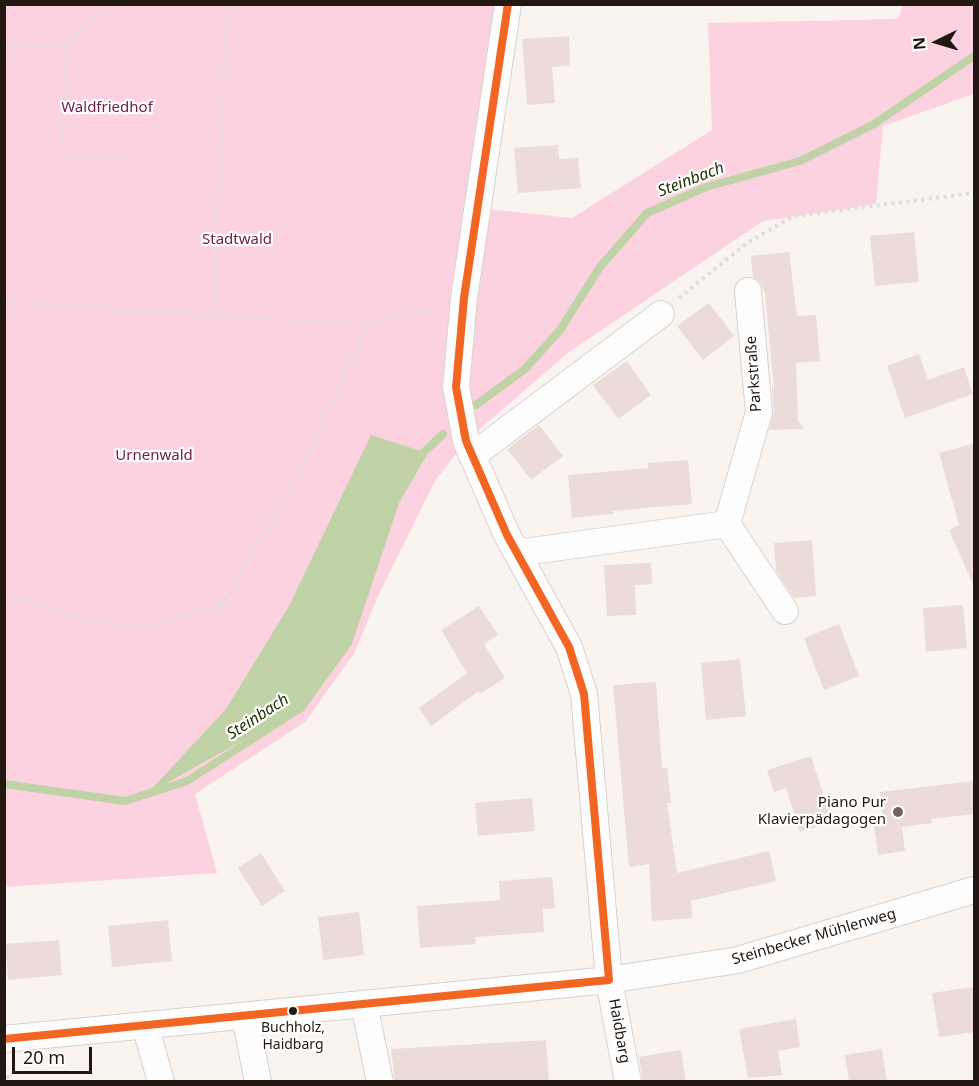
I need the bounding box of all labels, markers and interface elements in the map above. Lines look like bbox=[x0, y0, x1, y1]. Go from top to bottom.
north arrow bbox=[907, 12, 967, 72]
text: N bbox=[908, 36, 931, 51]
park label: Waldfriedhof bbox=[61, 99, 153, 117]
water label: Steinbach bbox=[655, 159, 727, 201]
park label: Stadtwald bbox=[202, 231, 272, 249]
street label: Parkstraße bbox=[742, 335, 766, 413]
park label: Urnenwald bbox=[115, 447, 193, 465]
water label: Steinbach bbox=[224, 690, 292, 744]
place label: Piano Pur Klavierpädagogen bbox=[758, 794, 886, 829]
marker: Piano Pur Klavierpädagogen bbox=[891, 805, 905, 819]
street label: Steinbecker Mühlenweg bbox=[730, 905, 898, 969]
street label: Haidbarg bbox=[604, 997, 634, 1065]
marker: Buchholz, Haidbarg bbox=[287, 1005, 299, 1017]
place label: Buchholz, Haidbarg bbox=[261, 1020, 325, 1052]
scale bar bbox=[15, 1035, 94, 1073]
text: 20 m bbox=[23, 1045, 65, 1069]

